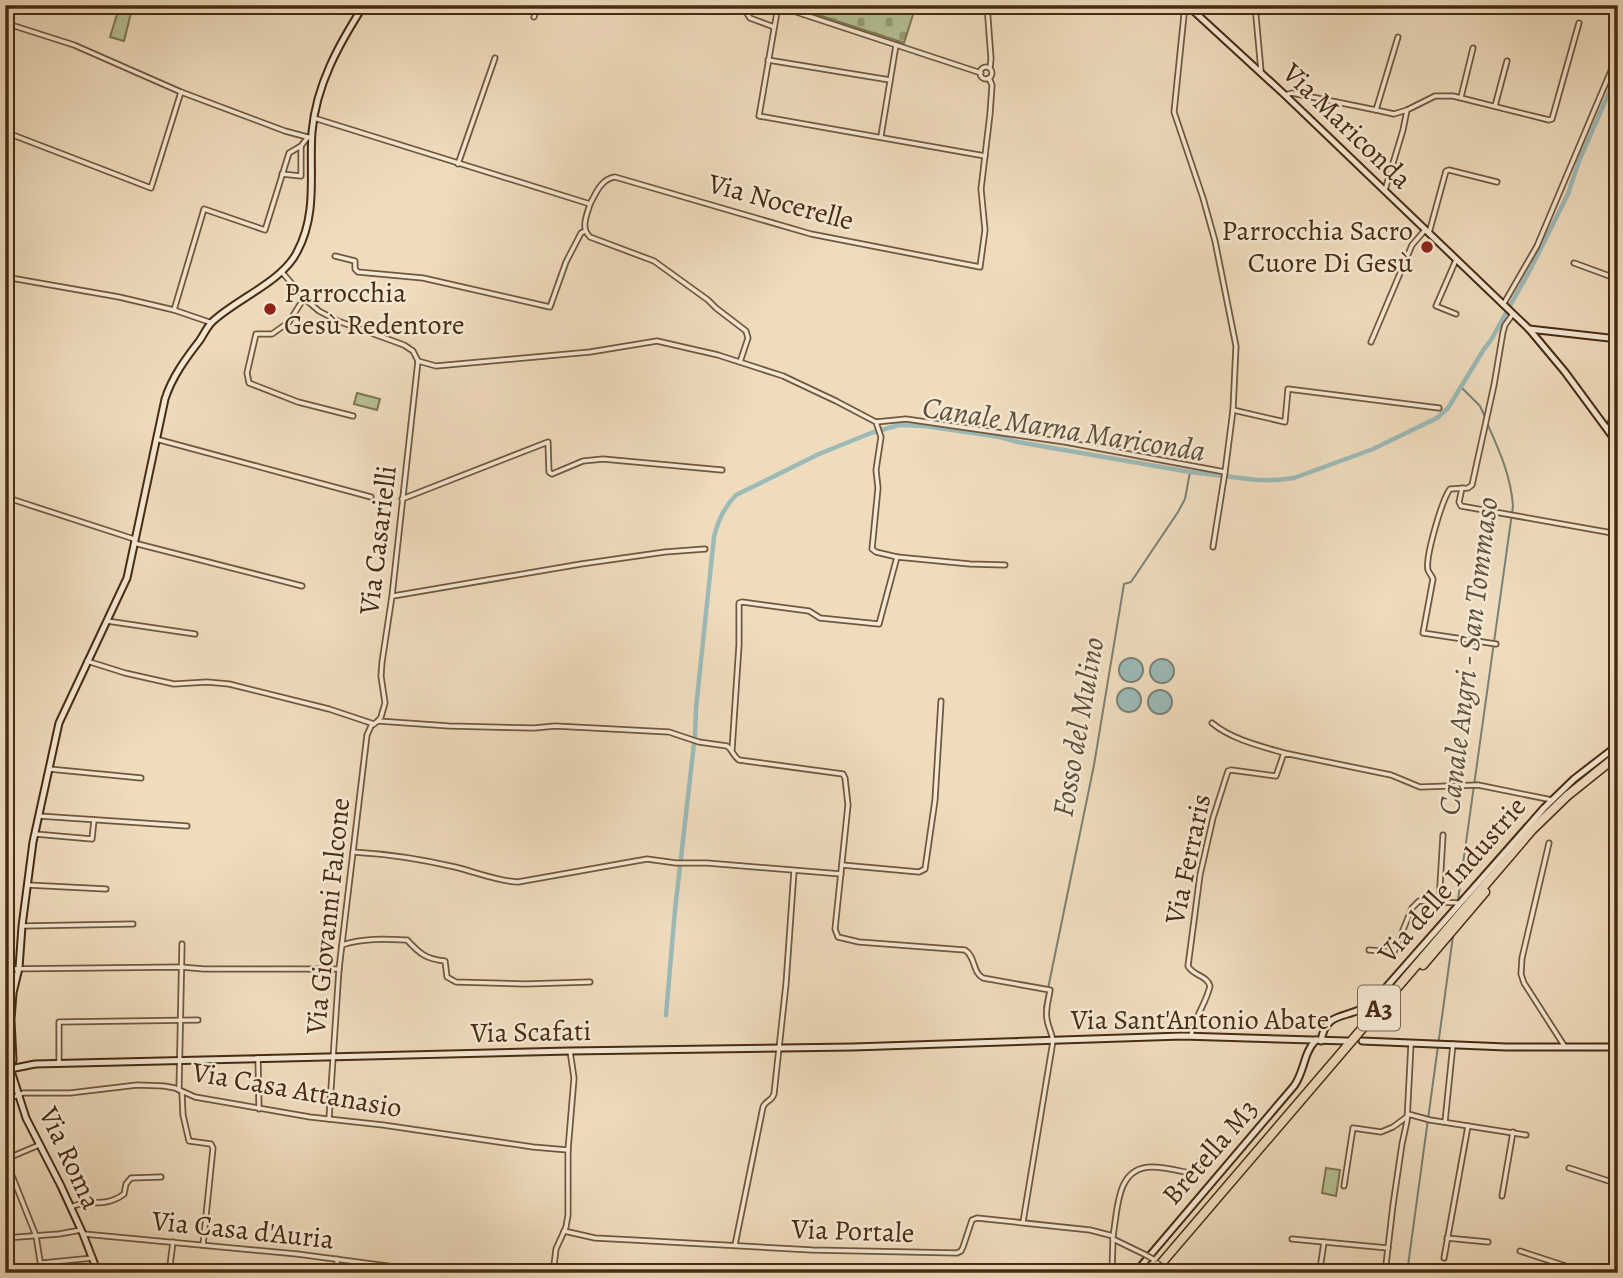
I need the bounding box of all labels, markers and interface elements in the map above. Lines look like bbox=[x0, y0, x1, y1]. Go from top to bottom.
street label: Via Mariconda bbox=[1273, 54, 1420, 197]
street label: Via Nocerelle bbox=[703, 164, 858, 240]
place label: Parrocchia Sacro Cuore Di Gesù bbox=[1222, 212, 1414, 282]
marker: Parrocchia Sacro Cuore Di Gesù bbox=[1419, 239, 1435, 255]
place label: Parrocchia Gesù Redentore bbox=[284, 274, 465, 344]
marker: Parrocchia Gesù Redentore bbox=[262, 301, 278, 317]
water label: Canale Marna Mariconda bbox=[920, 387, 1208, 471]
street label: Via Casarielli bbox=[350, 463, 406, 618]
water label: Canale Angri - San Tommaso bbox=[1429, 495, 1507, 817]
water label: Fosso del Mulino bbox=[1043, 634, 1113, 820]
street label: Via delle Industrie bbox=[1369, 789, 1535, 972]
street label: Via Ferraris bbox=[1155, 790, 1220, 929]
street label: Via Giovanni Falcone bbox=[297, 796, 359, 1037]
road number: A3 bbox=[1358, 986, 1400, 1030]
street label: Via Sant'Antonio Abate bbox=[1070, 1001, 1329, 1039]
street label: Via Scafati bbox=[469, 1012, 592, 1052]
street label: Via Casa Attanasio bbox=[188, 1053, 405, 1127]
street label: Bretella M3 bbox=[1153, 1091, 1267, 1213]
street label: Via Roma bbox=[29, 1100, 110, 1215]
street label: Via Casa d'Auria bbox=[149, 1201, 336, 1258]
street label: Via Portale bbox=[790, 1210, 915, 1252]

